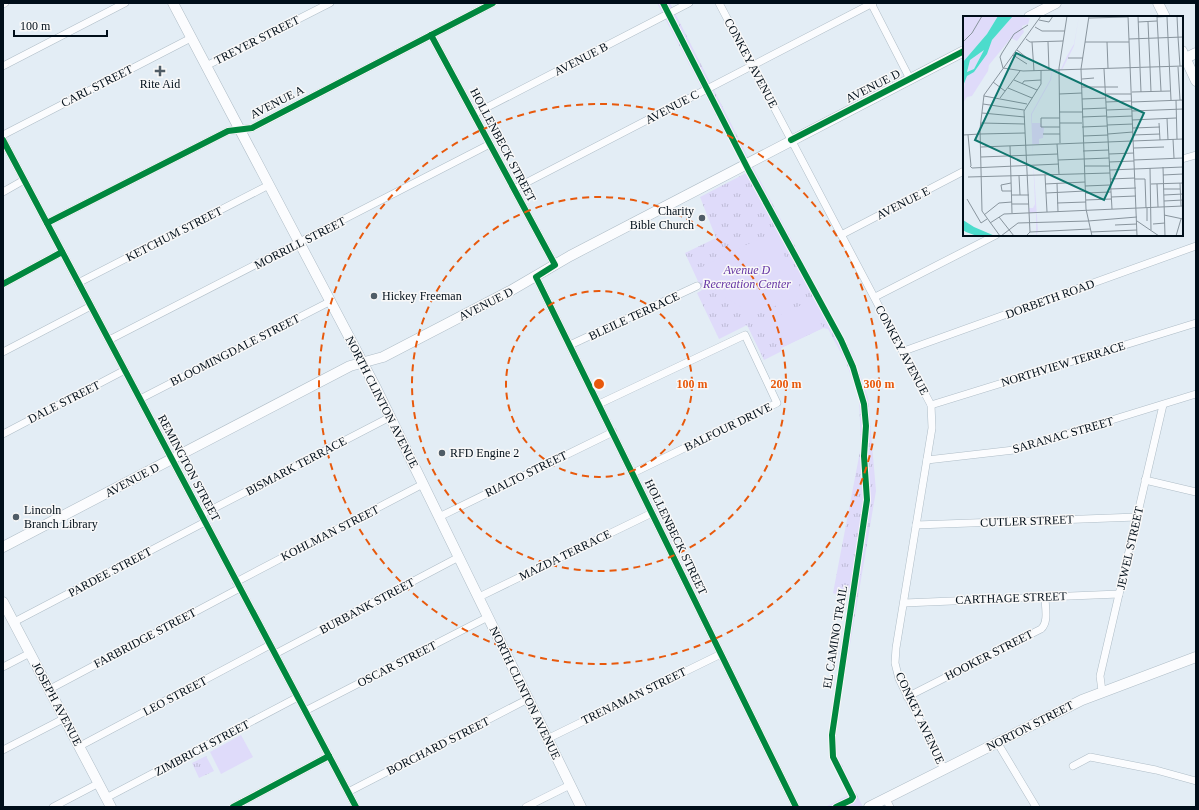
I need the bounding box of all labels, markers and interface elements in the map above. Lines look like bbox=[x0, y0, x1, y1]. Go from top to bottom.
scale bar bbox=[14, 12, 107, 38]
street label: TREYER STREET bbox=[212, 12, 302, 68]
street label: CONKEY AVENUE bbox=[721, 16, 781, 110]
inset map bbox=[963, 16, 1183, 236]
text: 100 m bbox=[20, 19, 51, 33]
street label: AVENUE B bbox=[552, 39, 610, 79]
street label: CARL STREET bbox=[59, 62, 136, 110]
marker: Rite Aid bbox=[155, 66, 165, 76]
street label: AVENUE D bbox=[843, 66, 903, 106]
place label: Rite Aid bbox=[140, 77, 180, 91]
street label: AVENUE A bbox=[248, 82, 307, 122]
street label: HOLLENBECK STREET bbox=[467, 86, 539, 205]
street label: AVENUE C bbox=[643, 87, 701, 127]
street label: AVENUE E bbox=[874, 184, 932, 222]
street label: KETCHUM STREET bbox=[123, 203, 225, 264]
place label: Charity Bible Church bbox=[630, 204, 694, 232]
marker: Charity Bible Church bbox=[697, 213, 707, 223]
street label: MORRILL STREET bbox=[252, 214, 349, 272]
park label: Avenue D Recreation Center bbox=[702, 263, 791, 291]
street label: DORBETH ROAD bbox=[1004, 276, 1097, 322]
street label: AVENUE D bbox=[456, 284, 516, 324]
place label: Hickey Freeman bbox=[382, 289, 462, 303]
street label: BLEILE TERRACE bbox=[586, 289, 682, 343]
marker: Hickey Freeman bbox=[369, 291, 379, 301]
street label: CONKEY AVENUE bbox=[872, 303, 932, 397]
street label: BLOOMINGDALE STREET bbox=[168, 311, 303, 389]
street label: NORTH CLINTON AVENUE bbox=[343, 334, 421, 470]
street label: NORTHVIEW TERRACE bbox=[999, 338, 1127, 390]
centre of rings bbox=[592, 377, 606, 391]
text: 100 m bbox=[677, 377, 708, 391]
text: 200 m bbox=[771, 377, 802, 391]
text: 300 m bbox=[864, 377, 895, 391]
street label: DALE STREET bbox=[26, 378, 103, 426]
street label: BALFOUR DRIVE bbox=[682, 400, 774, 454]
street label: REMINGTON STREET bbox=[155, 412, 223, 524]
street label: SARANAC STREET bbox=[1011, 414, 1116, 456]
street label: BISMARK TERRACE bbox=[243, 433, 349, 499]
place label: RFD Engine 2 bbox=[450, 446, 519, 460]
marker: RFD Engine 2 bbox=[437, 448, 447, 458]
street label: RIALTO STREET bbox=[483, 448, 570, 500]
street label: AVENUE D bbox=[102, 460, 162, 500]
street label: HOLLENBECK STREET bbox=[642, 477, 710, 598]
street label: KOHLMAN STREET bbox=[279, 502, 382, 564]
place label: Lincoln Branch Library bbox=[24, 503, 98, 531]
street label: JEWEL STREET bbox=[1114, 505, 1146, 591]
marker: Lincoln Branch Library bbox=[11, 512, 21, 522]
street label: CUTLER STREET bbox=[980, 512, 1075, 530]
street label: MAZDA TERRACE bbox=[517, 527, 613, 583]
street label: PARDEE STREET bbox=[66, 544, 155, 600]
street label: BURBANK STREET bbox=[317, 575, 418, 637]
street label: EL CAMINO TRAIL bbox=[820, 585, 850, 689]
street label: CARTHAGE STREET bbox=[955, 589, 1068, 607]
street label: FARBRIDGE STREET bbox=[91, 605, 199, 671]
street label: NORTH CLINTON AVENUE bbox=[487, 624, 563, 762]
street label: HOOKER STREET bbox=[943, 626, 1036, 683]
street label: OSCAR STREET bbox=[355, 638, 440, 690]
street label: JOSEPH AVENUE bbox=[29, 660, 85, 748]
street label: TRENAMAN STREET bbox=[579, 664, 689, 727]
street label: CONKEY AVENUE bbox=[893, 670, 947, 766]
street label: LEO STREET bbox=[141, 673, 210, 719]
street label: NORTON STREET bbox=[984, 698, 1077, 754]
street label: BORCHARD STREET bbox=[384, 714, 492, 778]
street label: ZIMBRICH STREET bbox=[152, 717, 253, 779]

